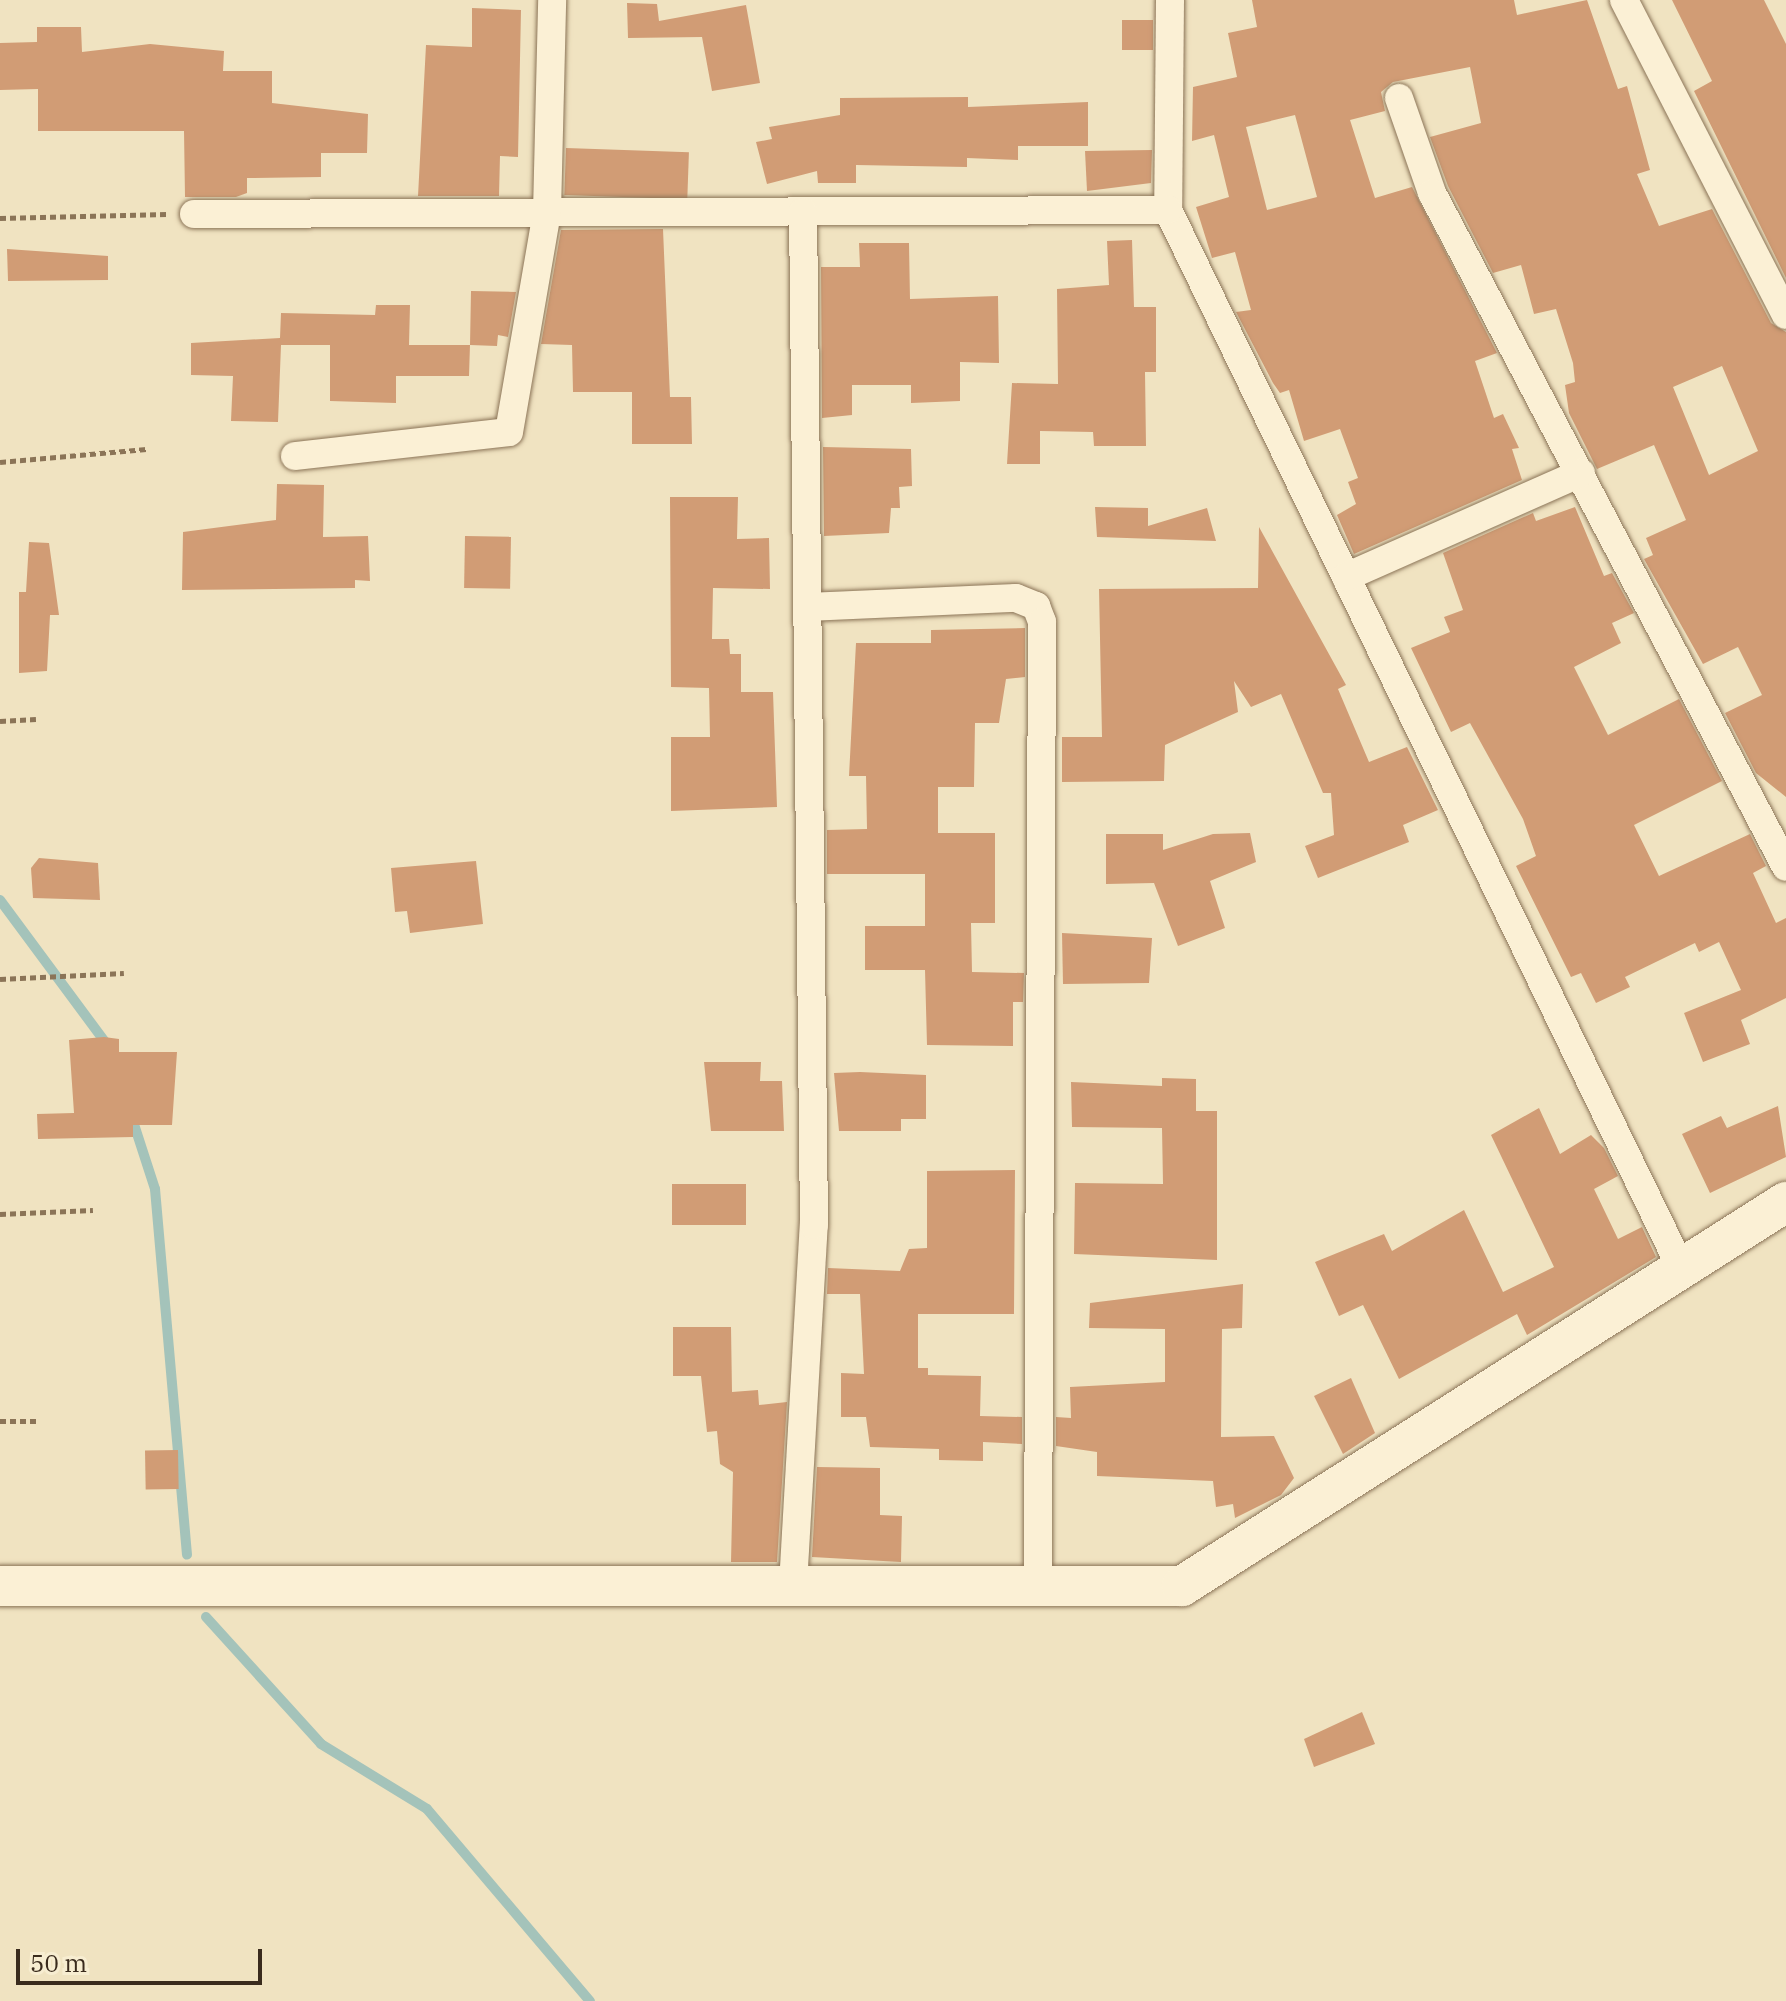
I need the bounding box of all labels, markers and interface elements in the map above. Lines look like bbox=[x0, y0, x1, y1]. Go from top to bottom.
scale bar bbox=[20, 1933, 266, 1983]
text: 50 m bbox=[30, 1947, 87, 1979]

